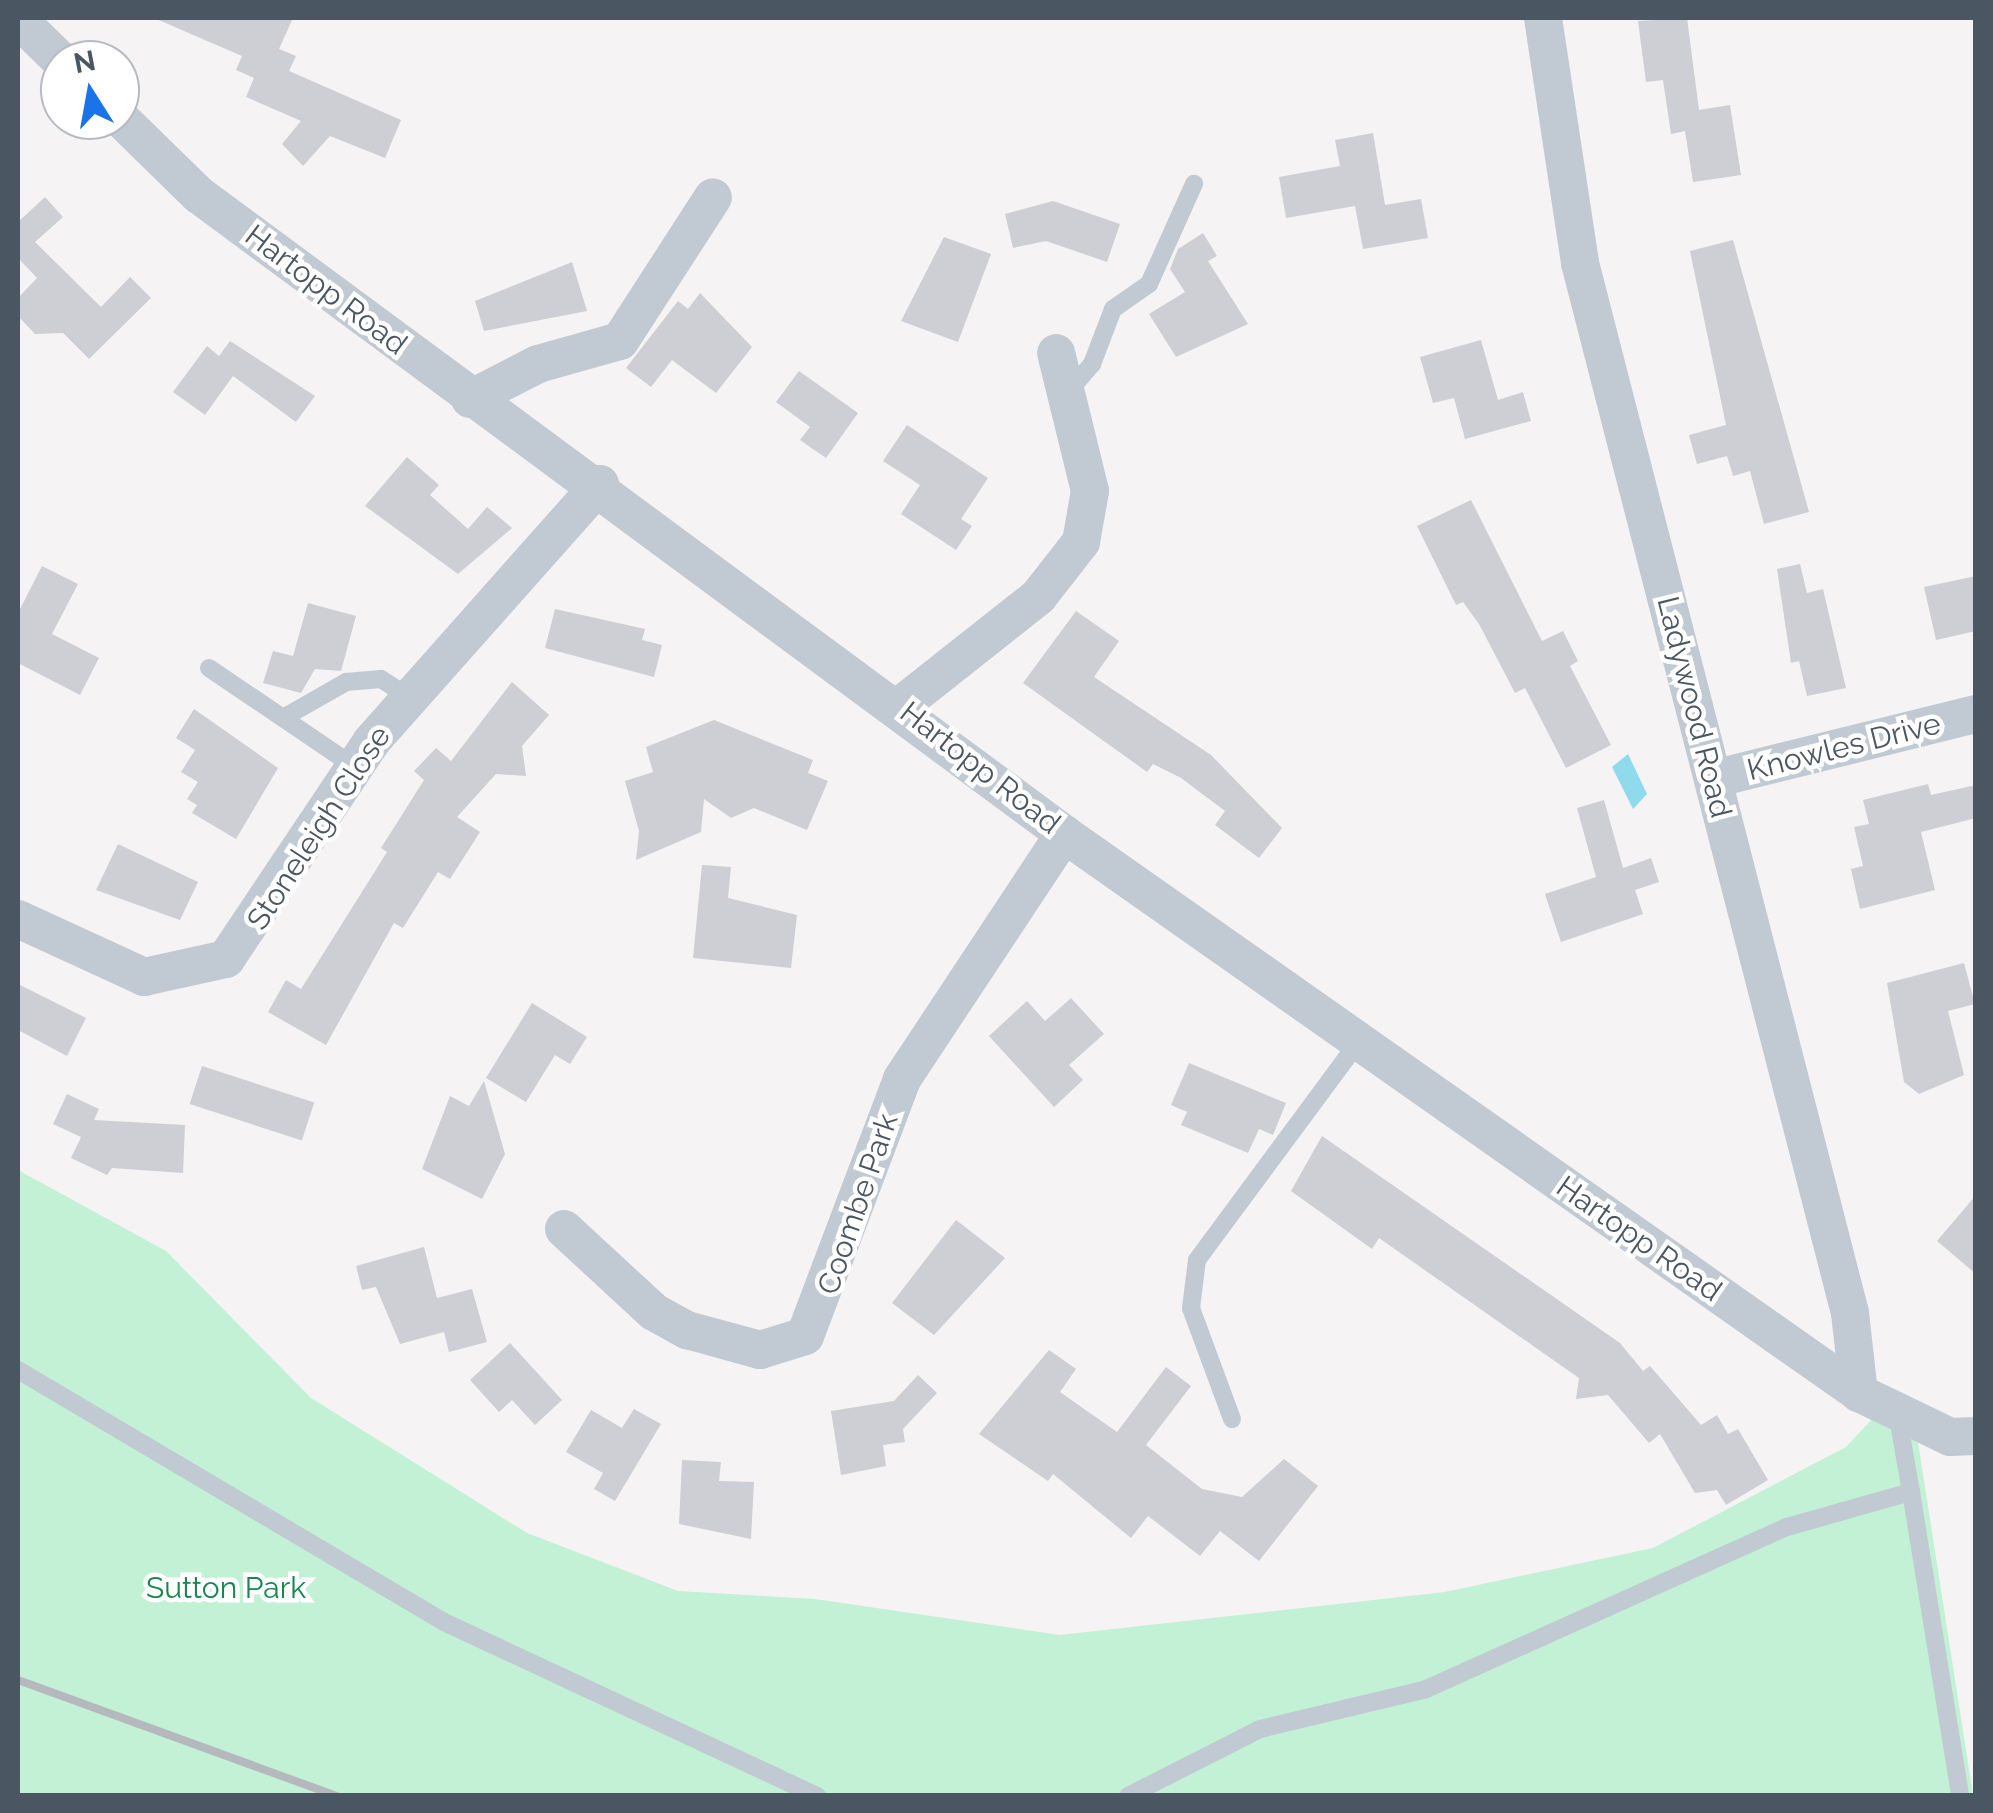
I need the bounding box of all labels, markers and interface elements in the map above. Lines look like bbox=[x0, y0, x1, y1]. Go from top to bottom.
north arrow bbox=[40, 40, 140, 140]
text: N bbox=[71, 44, 98, 80]
street label: Hartopp Road bbox=[238, 218, 414, 362]
street label: Ladywood Road bbox=[1649, 593, 1739, 821]
street label: Hartopp Road bbox=[893, 694, 1067, 842]
street label: Knowles Drive bbox=[1744, 706, 1944, 788]
street label: Stoneleigh Close bbox=[240, 720, 398, 936]
street label: Coombe Park bbox=[810, 1109, 906, 1299]
street label: Hartopp Road bbox=[1550, 1169, 1728, 1309]
park label: Sutton Park bbox=[146, 1570, 306, 1606]

